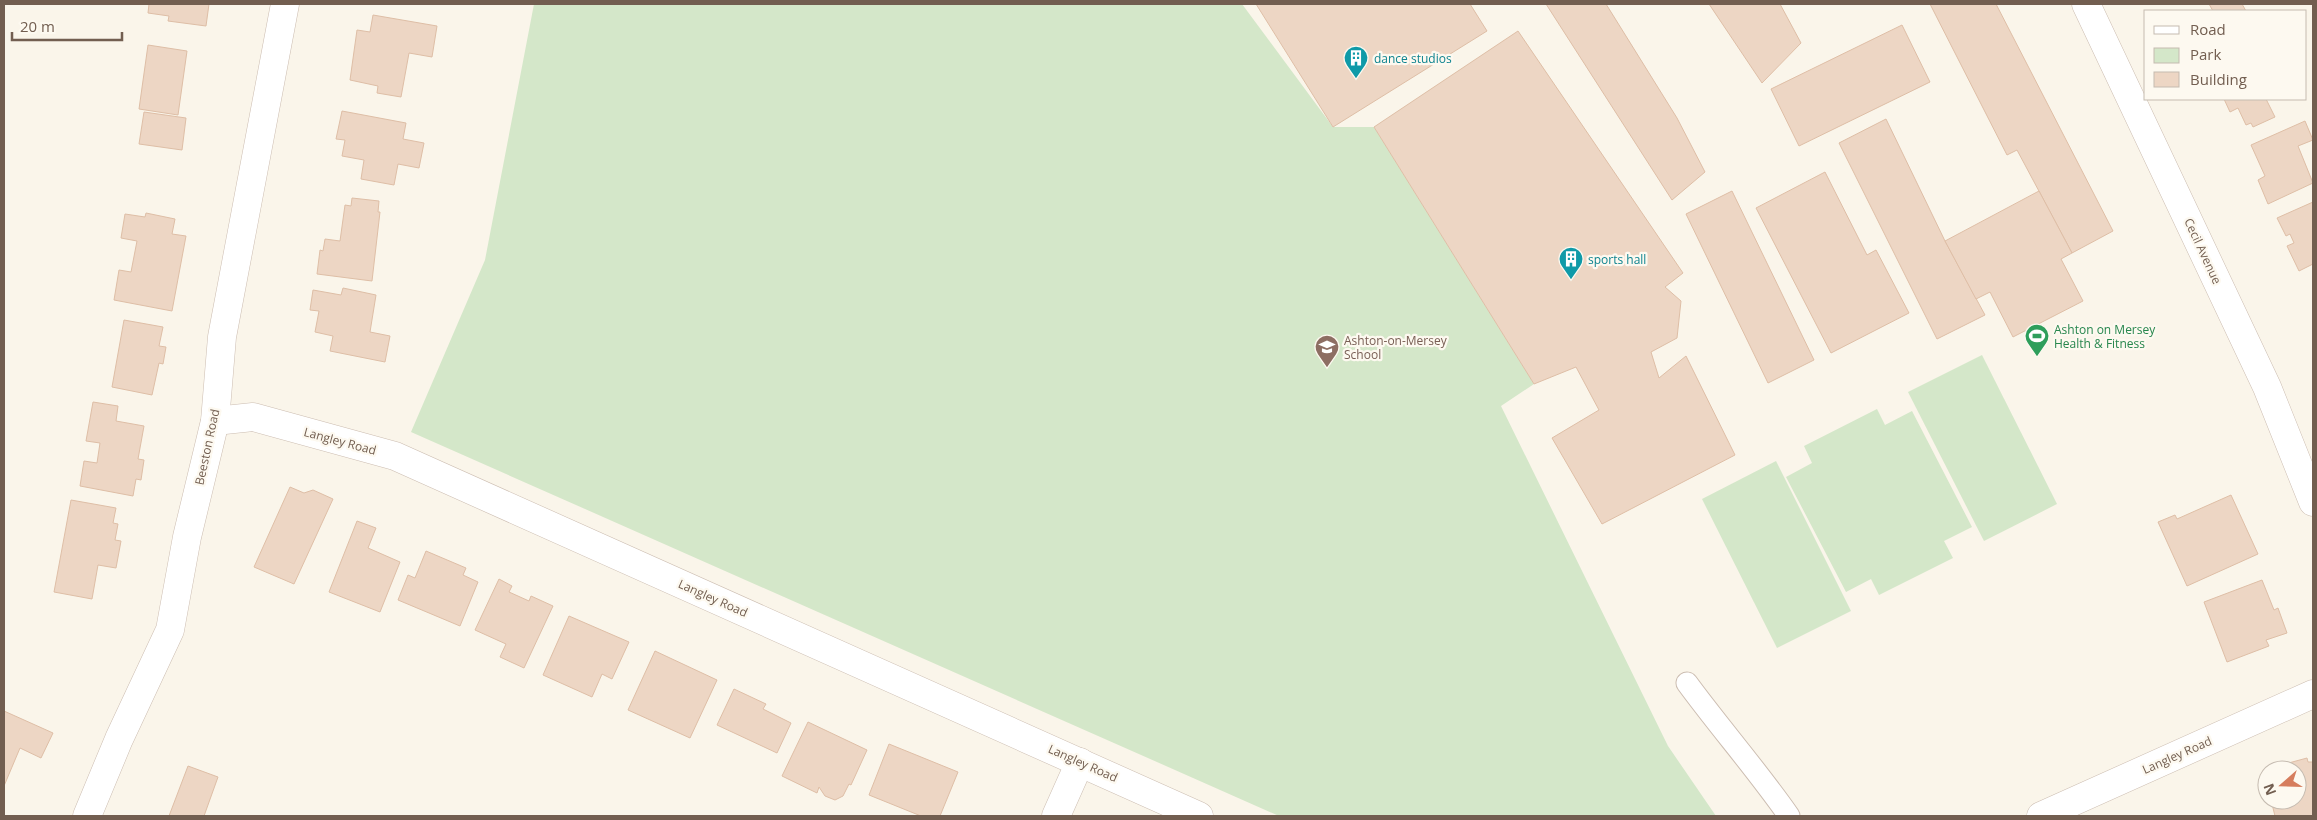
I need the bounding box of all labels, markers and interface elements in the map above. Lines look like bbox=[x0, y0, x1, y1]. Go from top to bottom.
scale bar bbox=[12, 10, 122, 42]
legend bbox=[2144, 10, 2307, 100]
text: 20 m bbox=[20, 16, 55, 36]
text: Road bbox=[2190, 19, 2226, 39]
text: Park bbox=[2190, 44, 2221, 64]
building icon: dance studios bbox=[1343, 45, 1369, 79]
place label: dance studios bbox=[1374, 50, 1452, 67]
text: Building bbox=[2190, 69, 2247, 89]
street label: Cecil Avenue bbox=[2180, 215, 2226, 287]
building icon: sports hall bbox=[1558, 246, 1584, 280]
place label: sports hall bbox=[1588, 251, 1646, 268]
place label: Ashton on Mersey Health & Fitness bbox=[2054, 321, 2156, 352]
sports icon: Ashton on Mersey Health & Fitness bbox=[2024, 323, 2050, 357]
place label: Ashton-on-Mersey School bbox=[1344, 332, 1448, 363]
school or university icon: Ashton-on-Mersey School bbox=[1314, 334, 1340, 368]
street label: Beeston Road bbox=[191, 407, 223, 487]
street label: Langley Road bbox=[302, 423, 378, 459]
street label: Langley Road bbox=[676, 575, 750, 621]
street label: Langley Road bbox=[2140, 732, 2214, 778]
street label: Langley Road bbox=[1046, 740, 1120, 786]
north arrow bbox=[2257, 760, 2307, 810]
text: N bbox=[2258, 781, 2280, 798]

